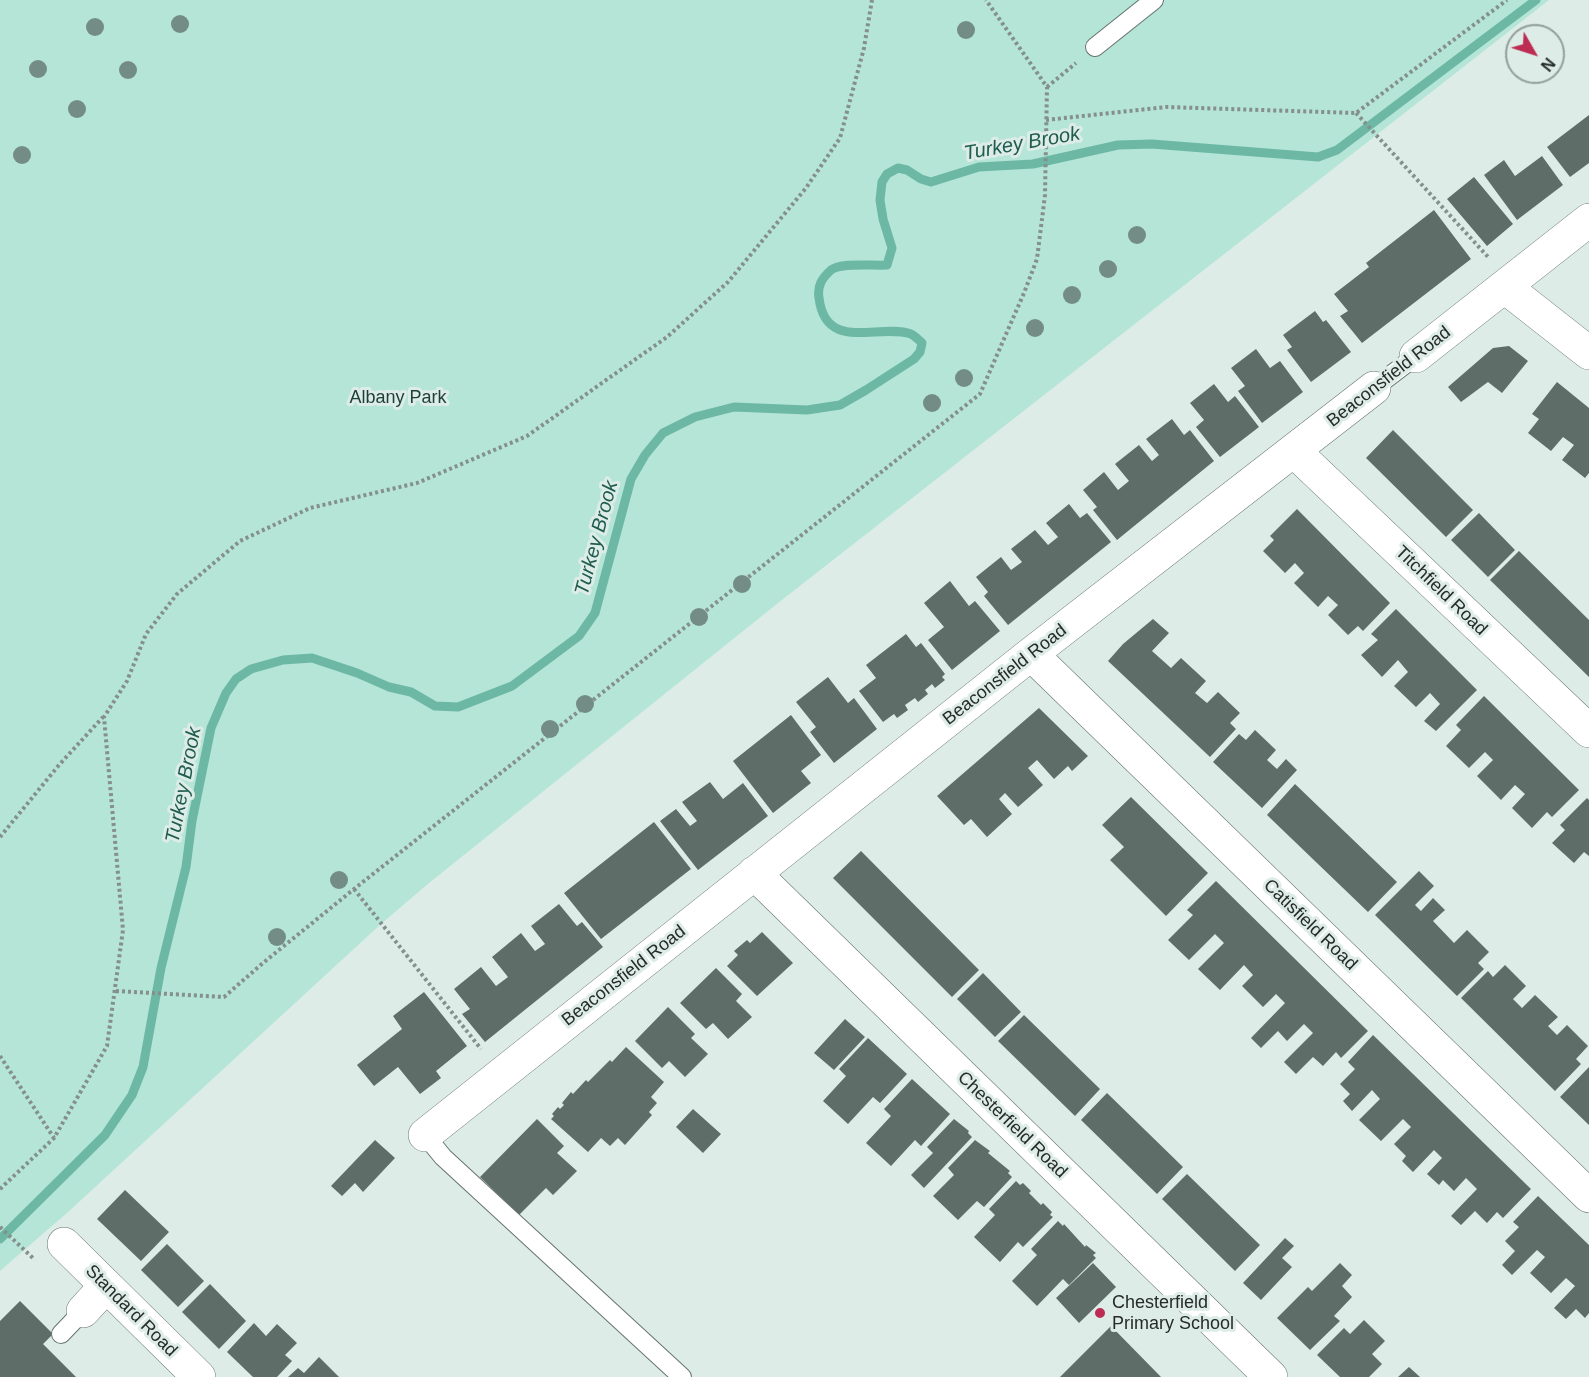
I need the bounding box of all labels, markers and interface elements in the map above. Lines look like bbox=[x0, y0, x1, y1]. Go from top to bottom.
north arrow bbox=[1505, 24, 1565, 84]
text: N bbox=[1538, 55, 1558, 74]
water label: Turkey Brook bbox=[962, 122, 1082, 166]
street label: Beaconsfield Road bbox=[1323, 322, 1455, 432]
park label: Albany Park bbox=[349, 387, 447, 409]
water label: Turkey Brook bbox=[570, 478, 624, 598]
street label: Titchfield Road bbox=[1391, 542, 1491, 640]
street label: Beaconsfield Road bbox=[939, 620, 1071, 730]
water label: Turkey Brook bbox=[161, 725, 207, 845]
street label: Catisfield Road bbox=[1259, 875, 1361, 975]
street label: Beaconsfield Road bbox=[558, 921, 690, 1031]
street label: Chesterfield Road bbox=[953, 1067, 1071, 1183]
street label: Standard Road bbox=[81, 1261, 181, 1361]
place label: Chesterfield Primary School bbox=[1112, 1292, 1234, 1334]
marker: Chesterfield Primary School bbox=[1093, 1306, 1107, 1320]

